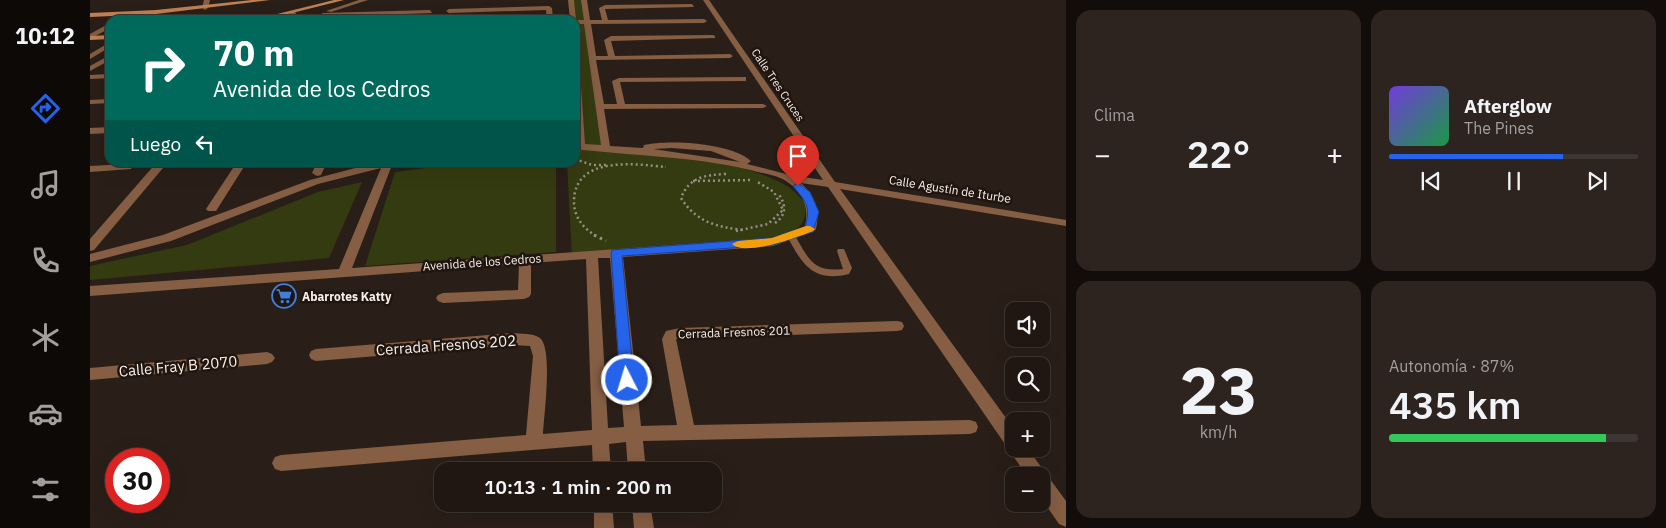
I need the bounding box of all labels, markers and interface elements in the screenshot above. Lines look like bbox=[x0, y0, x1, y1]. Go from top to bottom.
text: 10:12 bbox=[15, 21, 75, 50]
text: 70 m bbox=[213, 30, 295, 76]
icon: right bbox=[130, 35, 195, 100]
street label: Calle Tres Cruces bbox=[748, 46, 808, 124]
text: Avenida de los Cedros bbox=[213, 74, 431, 103]
icon: directions bbox=[28, 91, 63, 126]
text: Afterglow bbox=[1464, 94, 1552, 118]
text: Clima bbox=[1094, 105, 1135, 125]
text: The Pines bbox=[1464, 118, 1534, 138]
text: 22° bbox=[1187, 129, 1250, 178]
icon: left bbox=[191, 130, 219, 158]
text: Luego bbox=[130, 132, 181, 156]
pin bbox=[777, 135, 819, 186]
text: − bbox=[1094, 136, 1111, 173]
text: + bbox=[1326, 136, 1343, 173]
icon: arrive bbox=[784, 142, 812, 170]
icon: music bbox=[28, 167, 63, 202]
icon: previous bbox=[1417, 167, 1445, 195]
icon: pause bbox=[1500, 167, 1528, 195]
icon: next bbox=[1583, 167, 1611, 195]
street label: Calle Agustín de Iturbe bbox=[888, 172, 1012, 206]
icon: phone bbox=[28, 243, 63, 278]
street label: Avenida de los Cedros bbox=[422, 250, 542, 274]
supermarket icon: Abarrotes Katty bbox=[271, 283, 297, 309]
place label: Abarrotes Katty bbox=[302, 289, 392, 304]
map controls bbox=[1005, 302, 1050, 512]
button: sound bbox=[1005, 302, 1050, 347]
icon: climate bbox=[28, 320, 63, 355]
street label: Cerrada Fresnos 201 bbox=[678, 323, 790, 341]
street label: Cerrada Fresnos 202 bbox=[375, 331, 517, 359]
text: 23 bbox=[1179, 347, 1258, 432]
street label: Calle Fray B 2070 bbox=[118, 351, 238, 381]
position arrow bbox=[600, 353, 652, 405]
text: Autonomía · 87% bbox=[1389, 356, 1514, 376]
button: search bbox=[1005, 357, 1050, 402]
text: 435 km bbox=[1389, 380, 1521, 429]
icon: car bbox=[28, 396, 63, 431]
button: + bbox=[1005, 412, 1050, 457]
text: km/h bbox=[1200, 422, 1237, 442]
speed limit sign: 30 bbox=[105, 448, 170, 513]
button: − bbox=[1005, 467, 1050, 512]
icon: filters bbox=[28, 472, 63, 507]
text: 10:13 · 1 min · 200 m bbox=[484, 475, 672, 499]

